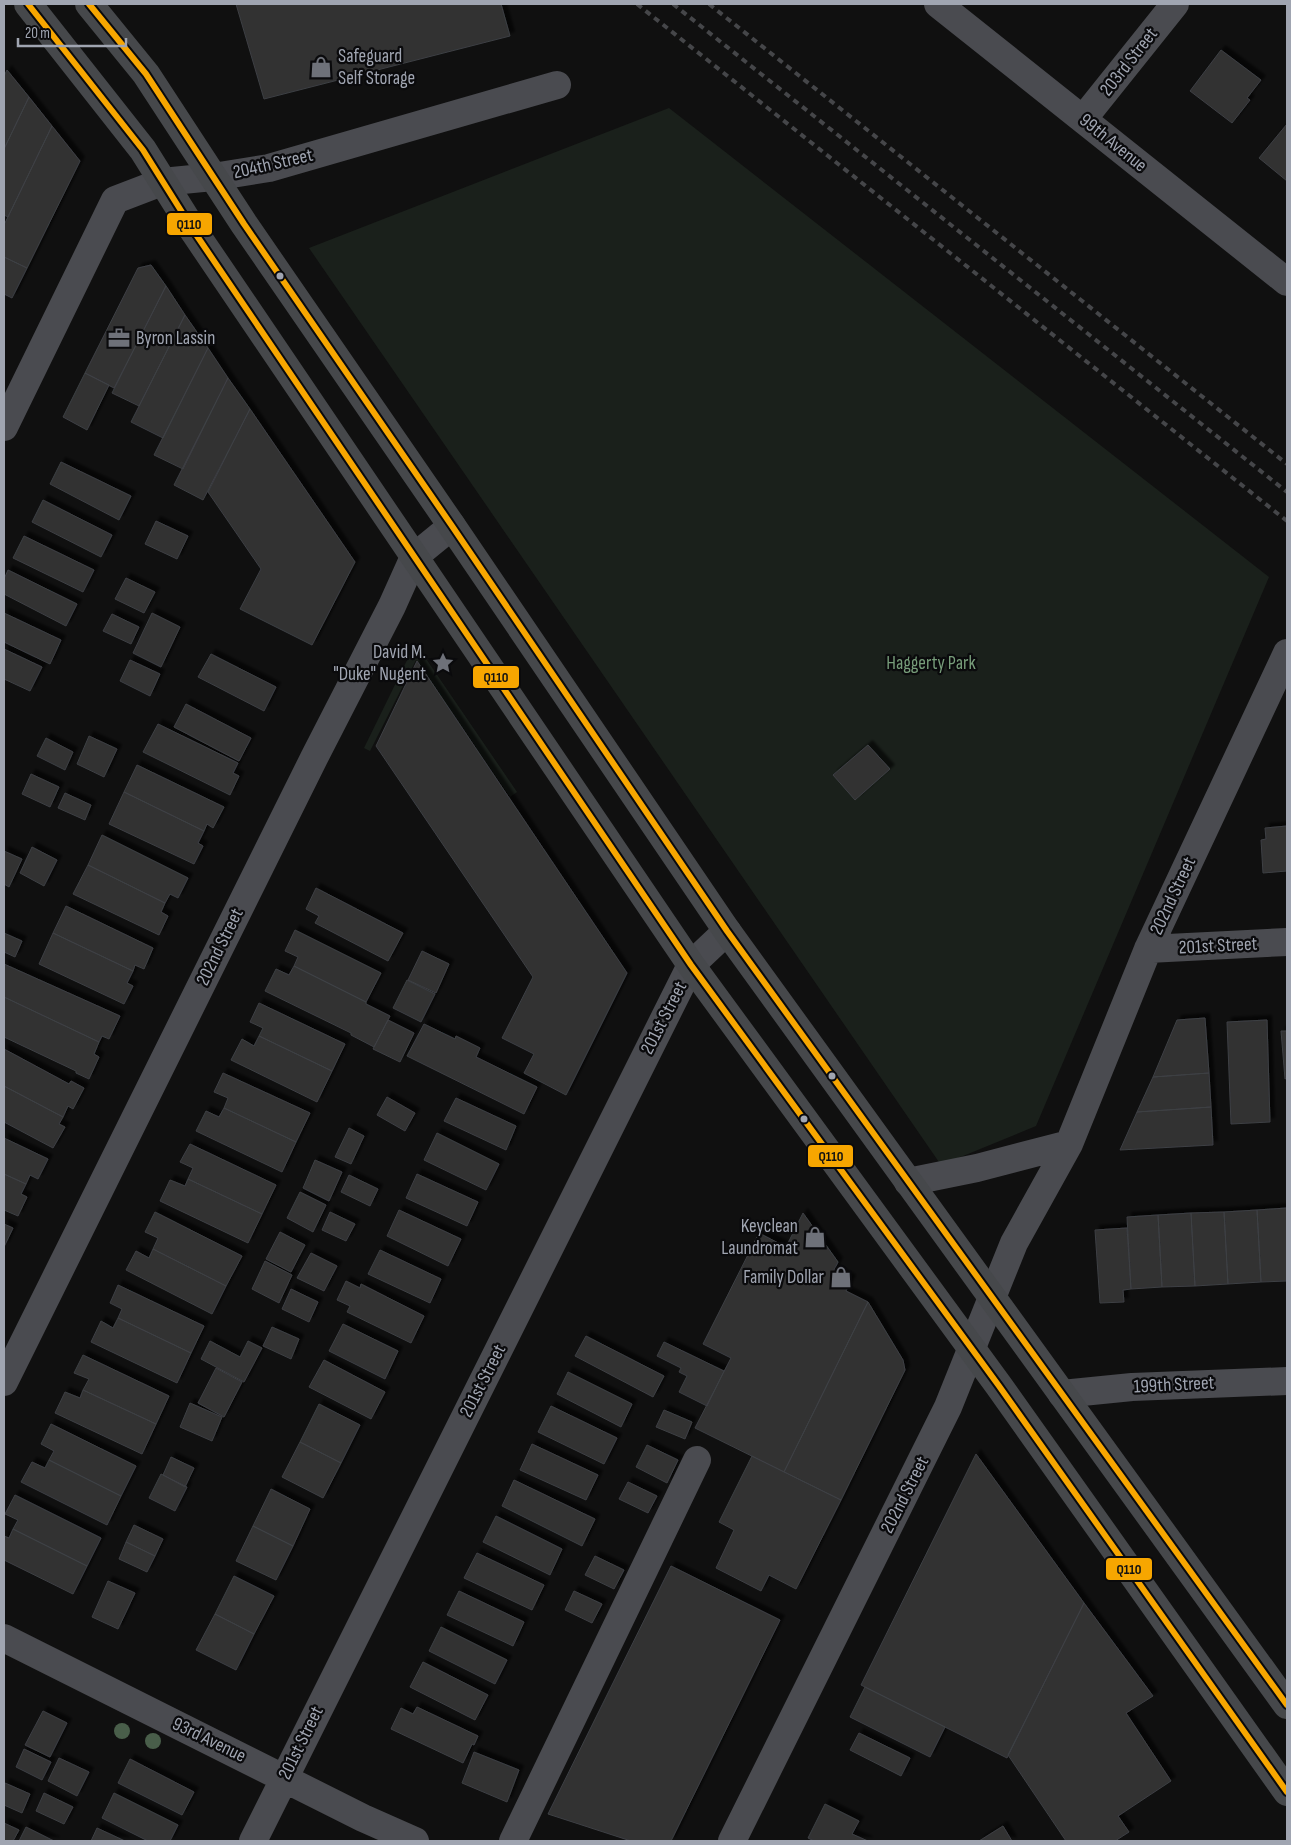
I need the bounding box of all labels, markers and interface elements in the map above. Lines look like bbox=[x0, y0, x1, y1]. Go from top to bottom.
scale bar bbox=[18, 15, 125, 47]
street label: 203rd Street bbox=[1095, 23, 1163, 101]
text: 20 m bbox=[25, 24, 50, 43]
place label: Safeguard Self Storage bbox=[338, 45, 415, 90]
shop icon: Safeguard Self Storage bbox=[308, 54, 334, 80]
street label: 99th Avenue bbox=[1075, 109, 1151, 177]
street label: 204th Street bbox=[231, 144, 315, 184]
line badge: Q110 bbox=[166, 212, 213, 236]
text: Q110 bbox=[177, 216, 202, 233]
unlabelled marker bbox=[275, 271, 285, 281]
office icon: Byron Lassin bbox=[106, 325, 132, 351]
place label: Byron Lassin bbox=[136, 327, 215, 350]
place label: David M. "Duke" Nugent bbox=[333, 641, 426, 686]
place icon: David M. "Duke" Nugent bbox=[430, 650, 456, 676]
park label: Haggerty Park bbox=[886, 652, 976, 675]
line badge: Q110 bbox=[472, 665, 520, 689]
text: Q110 bbox=[484, 669, 509, 686]
street label: 202nd Street bbox=[1145, 853, 1201, 939]
street label: 202nd Street bbox=[191, 904, 249, 989]
street label: 201st Street bbox=[1178, 932, 1258, 960]
street label: 201st Street bbox=[636, 978, 692, 1058]
unlabelled marker bbox=[827, 1071, 837, 1081]
unlabelled marker bbox=[799, 1114, 809, 1124]
line badge: Q110 bbox=[807, 1144, 854, 1168]
text: Q110 bbox=[819, 1148, 844, 1165]
place label: Keyclean Laundromat bbox=[721, 1215, 798, 1260]
shop icon: Keyclean Laundromat bbox=[802, 1224, 828, 1250]
shop icon: Family Dollar bbox=[828, 1264, 854, 1290]
place label: Family Dollar bbox=[743, 1266, 825, 1289]
street label: 201st Street bbox=[455, 1341, 511, 1421]
street label: 199th Street bbox=[1133, 1371, 1215, 1399]
street label: 202nd Street bbox=[876, 1452, 934, 1537]
line badge: Q110 bbox=[1105, 1557, 1153, 1581]
text: Q110 bbox=[1117, 1561, 1142, 1578]
street label: 201st Street bbox=[273, 1702, 329, 1783]
street label: 93rd Avenue bbox=[168, 1712, 250, 1768]

